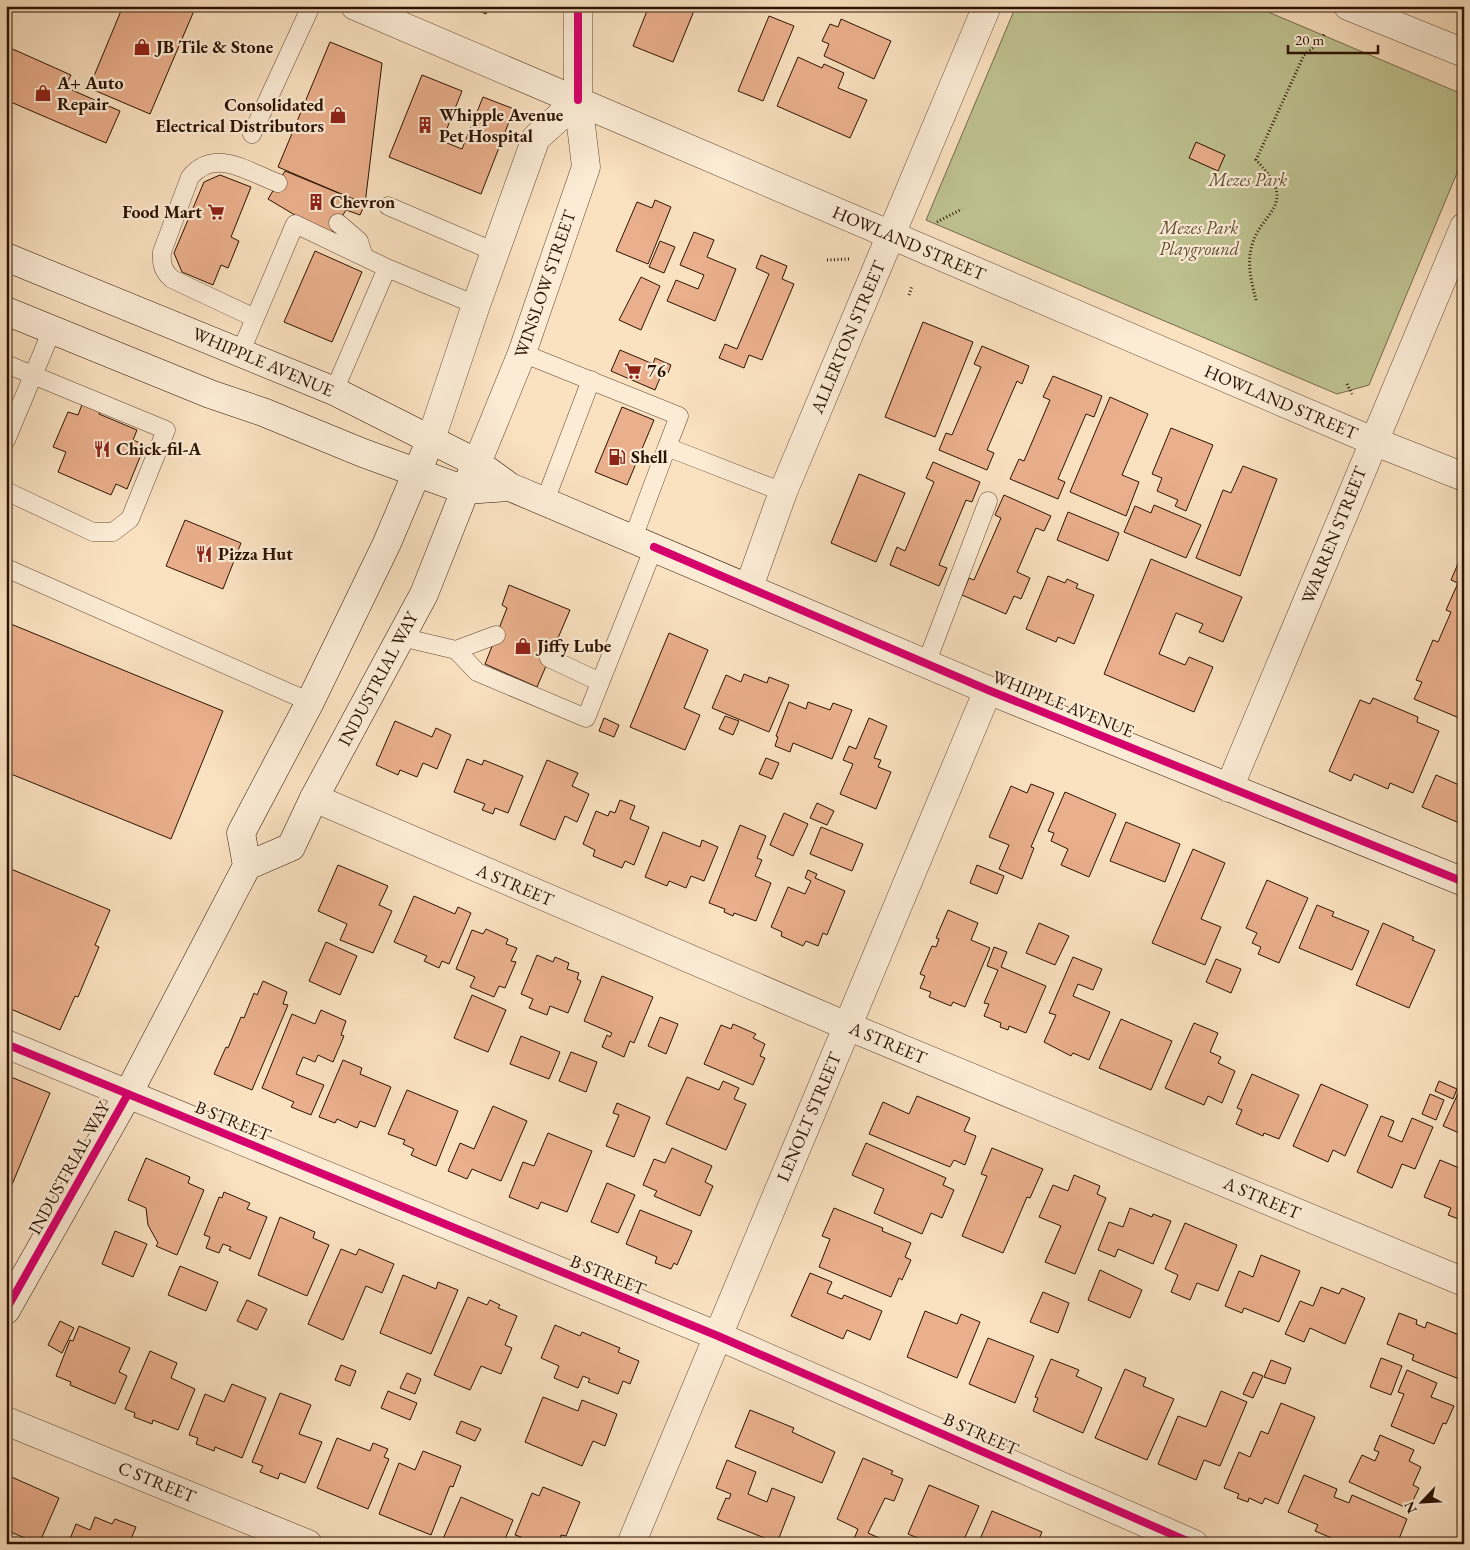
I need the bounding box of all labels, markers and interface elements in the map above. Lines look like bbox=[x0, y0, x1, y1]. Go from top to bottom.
scale bar bbox=[1288, 22, 1378, 54]
text: 20 m bbox=[1295, 30, 1324, 49]
place label: JB Tile & Stone bbox=[154, 35, 274, 58]
shop icon: JB Tile & Stone bbox=[132, 37, 152, 57]
place label: A+ Auto Repair bbox=[56, 71, 124, 115]
shop icon: A+ Auto Repair bbox=[33, 83, 53, 103]
place label: Consolidated Electrical Distributors bbox=[156, 93, 324, 137]
place label: Whipple Avenue Pet Hospital bbox=[439, 103, 564, 147]
shop icon: Consolidated Electrical Distributors bbox=[328, 105, 348, 125]
building icon: Whipple Avenue Pet Hospital bbox=[415, 115, 435, 135]
park label: Mezes Park bbox=[1208, 168, 1287, 191]
place label: Chevron bbox=[330, 190, 395, 213]
building icon: Chevron bbox=[306, 192, 326, 212]
place label: Food Mart bbox=[122, 200, 202, 223]
street label: HOWLAND STREET bbox=[829, 200, 990, 286]
supermarket icon: Food Mart bbox=[206, 202, 226, 222]
street label: WINSLOW STREET bbox=[508, 206, 581, 361]
park label: Mezes Park Playground bbox=[1159, 216, 1240, 261]
street label: ALLERTON STREET bbox=[805, 256, 890, 418]
street label: WHIPPLE AVENUE bbox=[189, 321, 337, 402]
place label: 76 bbox=[647, 359, 667, 382]
street label: HOWLAND STREET bbox=[1201, 359, 1362, 445]
supermarket icon: 76 bbox=[623, 361, 643, 381]
place label: Chick-fil-A bbox=[116, 437, 202, 460]
restaurant icon: Chick-fil-A bbox=[92, 439, 112, 459]
place label: Shell bbox=[631, 445, 668, 468]
fuel station icon: Shell bbox=[607, 447, 627, 467]
street label: WARREN STREET bbox=[1296, 462, 1372, 607]
place label: Pizza Hut bbox=[218, 542, 293, 565]
restaurant icon: Pizza Hut bbox=[194, 544, 214, 564]
street label: INDUSTRIAL WAY bbox=[332, 606, 423, 750]
place label: Jiffy Lube bbox=[535, 634, 612, 657]
shop icon: Jiffy Lube bbox=[513, 636, 533, 656]
street label: WHIPPLE AVENUE bbox=[989, 665, 1138, 743]
street label: A STREET bbox=[472, 858, 558, 911]
street label: A STREET bbox=[845, 1016, 931, 1069]
street label: LENOLT STREET bbox=[771, 1048, 847, 1185]
street label: B STREET bbox=[192, 1095, 275, 1146]
street label: INDUSTRIAL WAY bbox=[22, 1096, 115, 1238]
street label: A STREET bbox=[1219, 1171, 1305, 1224]
street label: B STREET bbox=[567, 1249, 650, 1300]
street label: B STREET bbox=[940, 1407, 1023, 1461]
street label: C STREET bbox=[115, 1456, 200, 1508]
north arrow bbox=[1398, 1478, 1448, 1528]
text: N bbox=[1399, 1498, 1421, 1516]

